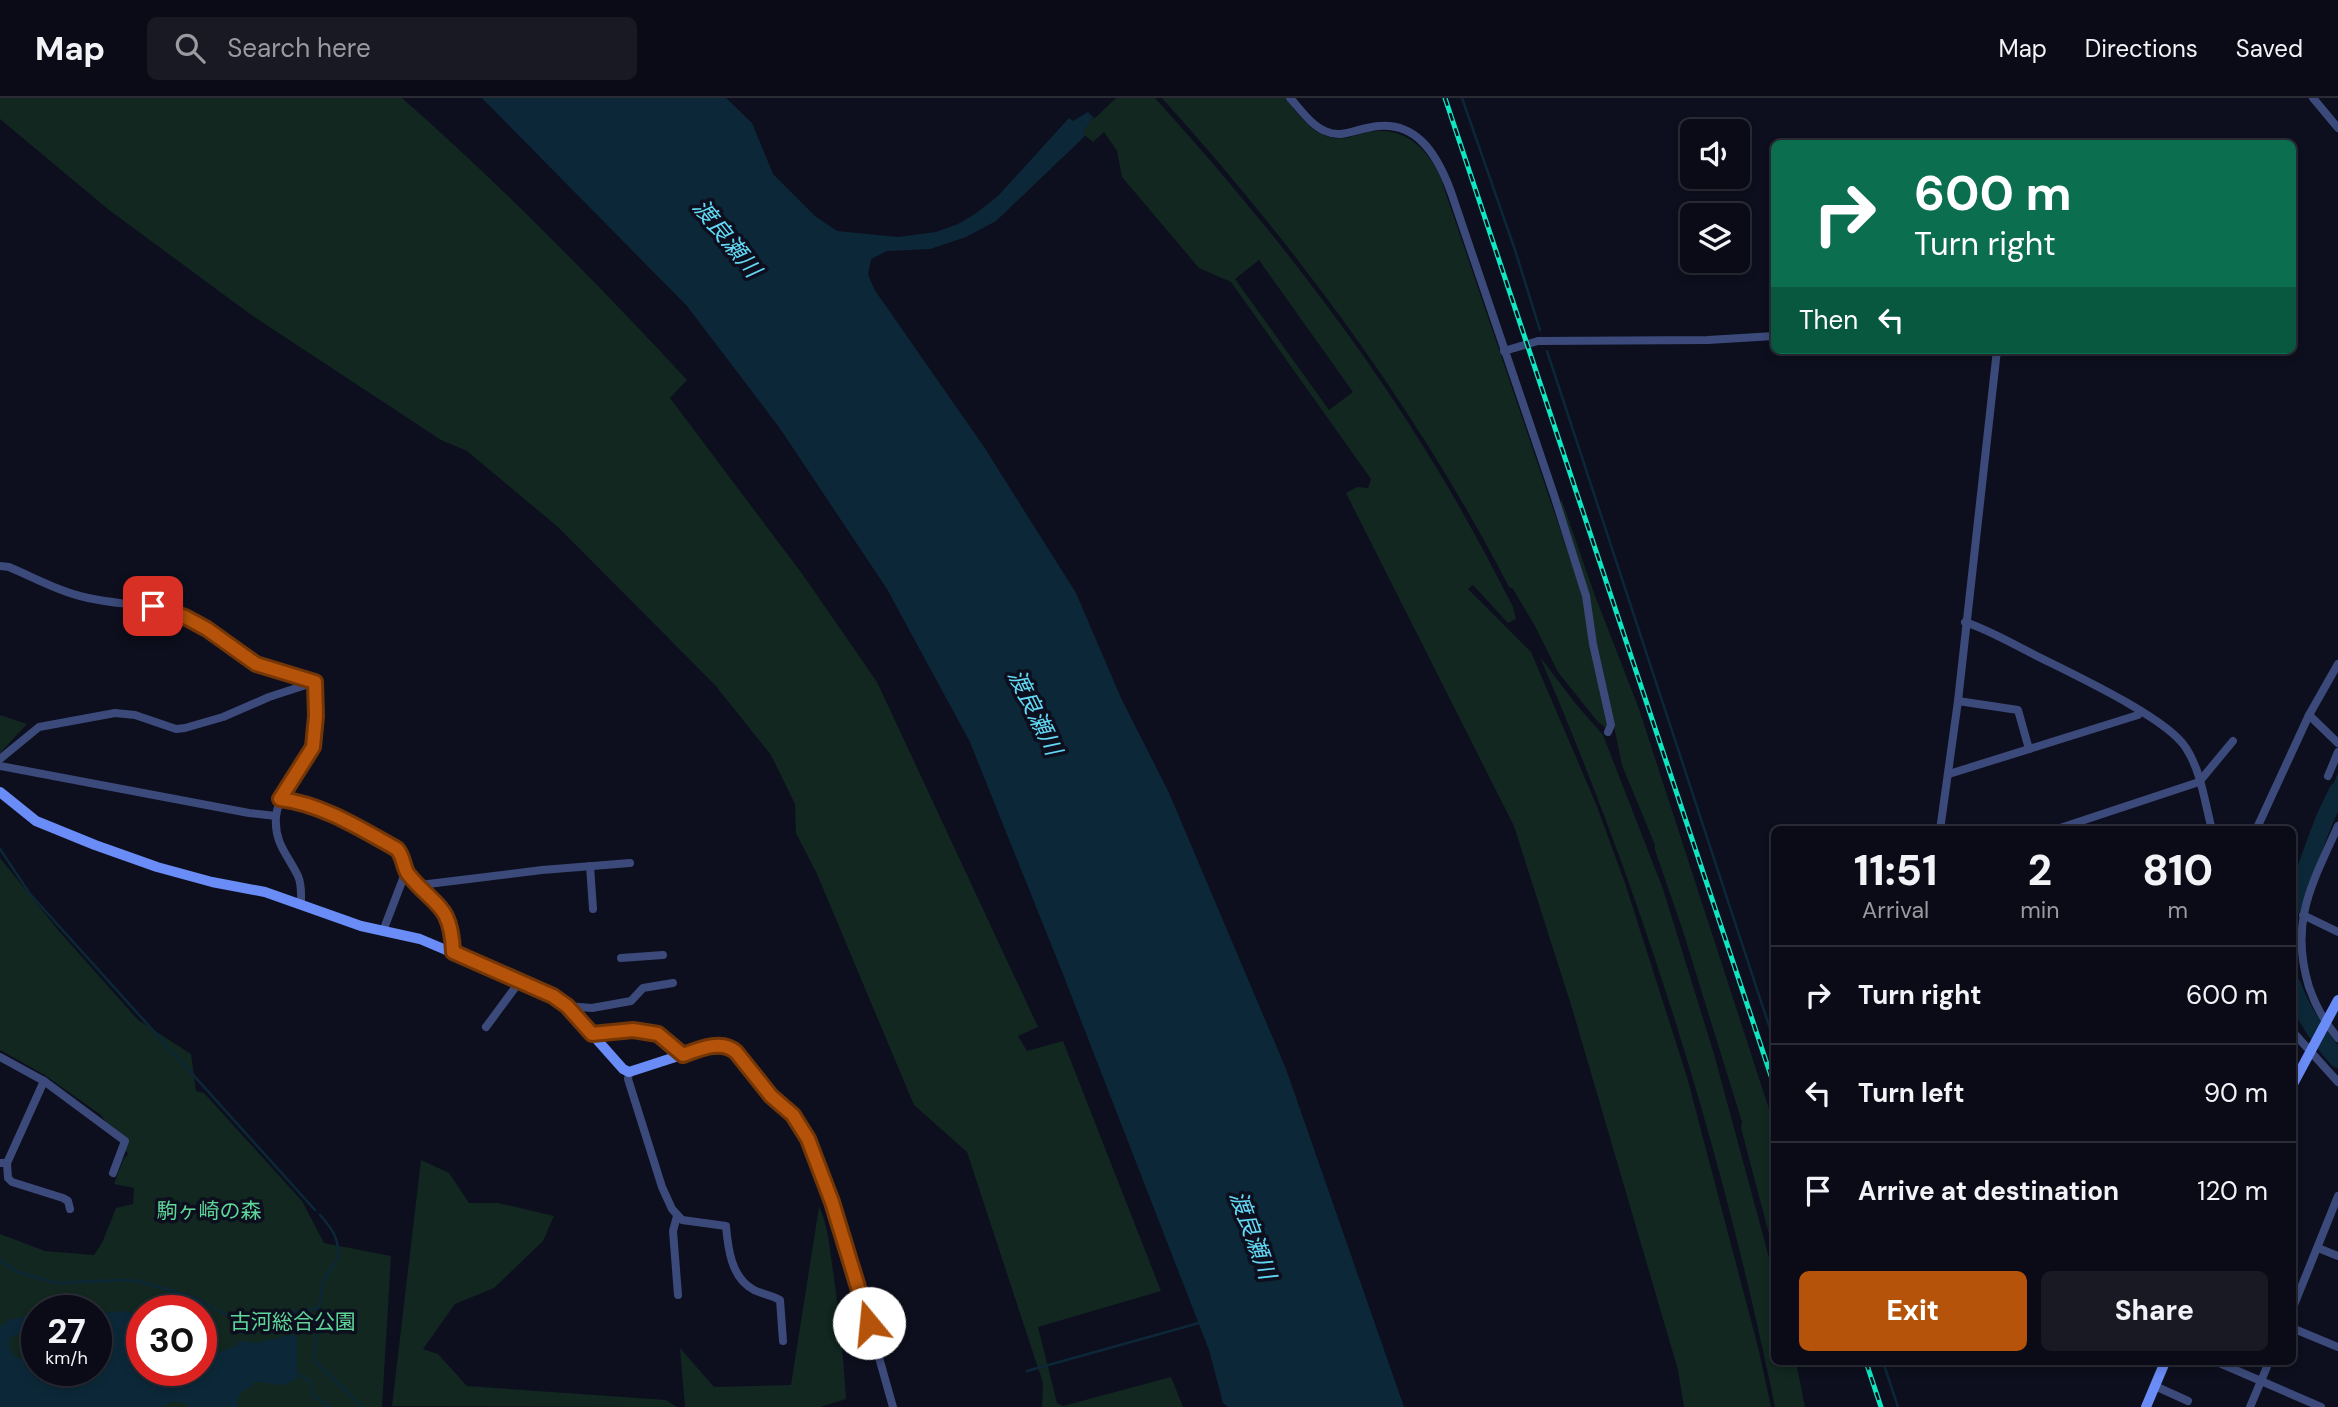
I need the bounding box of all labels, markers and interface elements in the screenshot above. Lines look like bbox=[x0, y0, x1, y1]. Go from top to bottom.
search box bbox=[147, 17, 637, 80]
text: Map bbox=[35, 27, 105, 70]
icon: search bbox=[171, 29, 209, 67]
text: Search here bbox=[227, 31, 371, 65]
text: Map bbox=[1999, 33, 2047, 64]
text: Directions bbox=[2085, 33, 2198, 64]
text: Saved bbox=[2236, 33, 2303, 64]
map controls bbox=[1680, 119, 1750, 273]
button: sound bbox=[1680, 119, 1750, 189]
text: 600 m bbox=[1914, 161, 2072, 225]
icon: right bbox=[1799, 168, 1890, 259]
water label: 渡良瀬川 bbox=[686, 193, 769, 286]
button: layers bbox=[1680, 203, 1750, 273]
text: Turn right bbox=[1914, 223, 2056, 265]
icon: left bbox=[1872, 301, 1910, 339]
text: Then bbox=[1799, 303, 1858, 337]
pin bbox=[123, 576, 183, 636]
icon: arrive bbox=[134, 587, 172, 625]
water label: 渡良瀬川 bbox=[1001, 664, 1070, 763]
text: 11:51 bbox=[1854, 843, 1937, 898]
text: 2 bbox=[2028, 843, 2052, 898]
text: 810 bbox=[2142, 843, 2213, 898]
text: Arrival bbox=[1862, 895, 1929, 925]
text: min bbox=[2020, 895, 2059, 925]
text: m bbox=[2167, 895, 2188, 925]
icon: right bbox=[1799, 976, 1837, 1014]
text: Turn right bbox=[1858, 978, 1982, 1012]
text: 600 m bbox=[2186, 978, 2268, 1012]
icon: left bbox=[1799, 1074, 1837, 1112]
text: Turn left bbox=[1858, 1076, 1965, 1110]
text: 90 m bbox=[2204, 1076, 2268, 1110]
icon: arrive bbox=[1799, 1172, 1837, 1210]
text: Arrive at destination bbox=[1858, 1174, 2119, 1208]
text: 120 m bbox=[2197, 1174, 2268, 1208]
water label: 渡良瀬川 bbox=[1223, 1187, 1284, 1286]
park label: 駒ヶ崎の森 bbox=[157, 1197, 262, 1225]
button: Exit bbox=[1799, 1271, 2027, 1351]
button: Share bbox=[2041, 1271, 2268, 1351]
position arrow bbox=[832, 1286, 906, 1360]
speed limit sign: 30 bbox=[126, 1295, 217, 1386]
text: 27 bbox=[47, 1308, 86, 1354]
park label: 古河総合公園 bbox=[230, 1308, 356, 1336]
text: km/h bbox=[45, 1346, 88, 1370]

